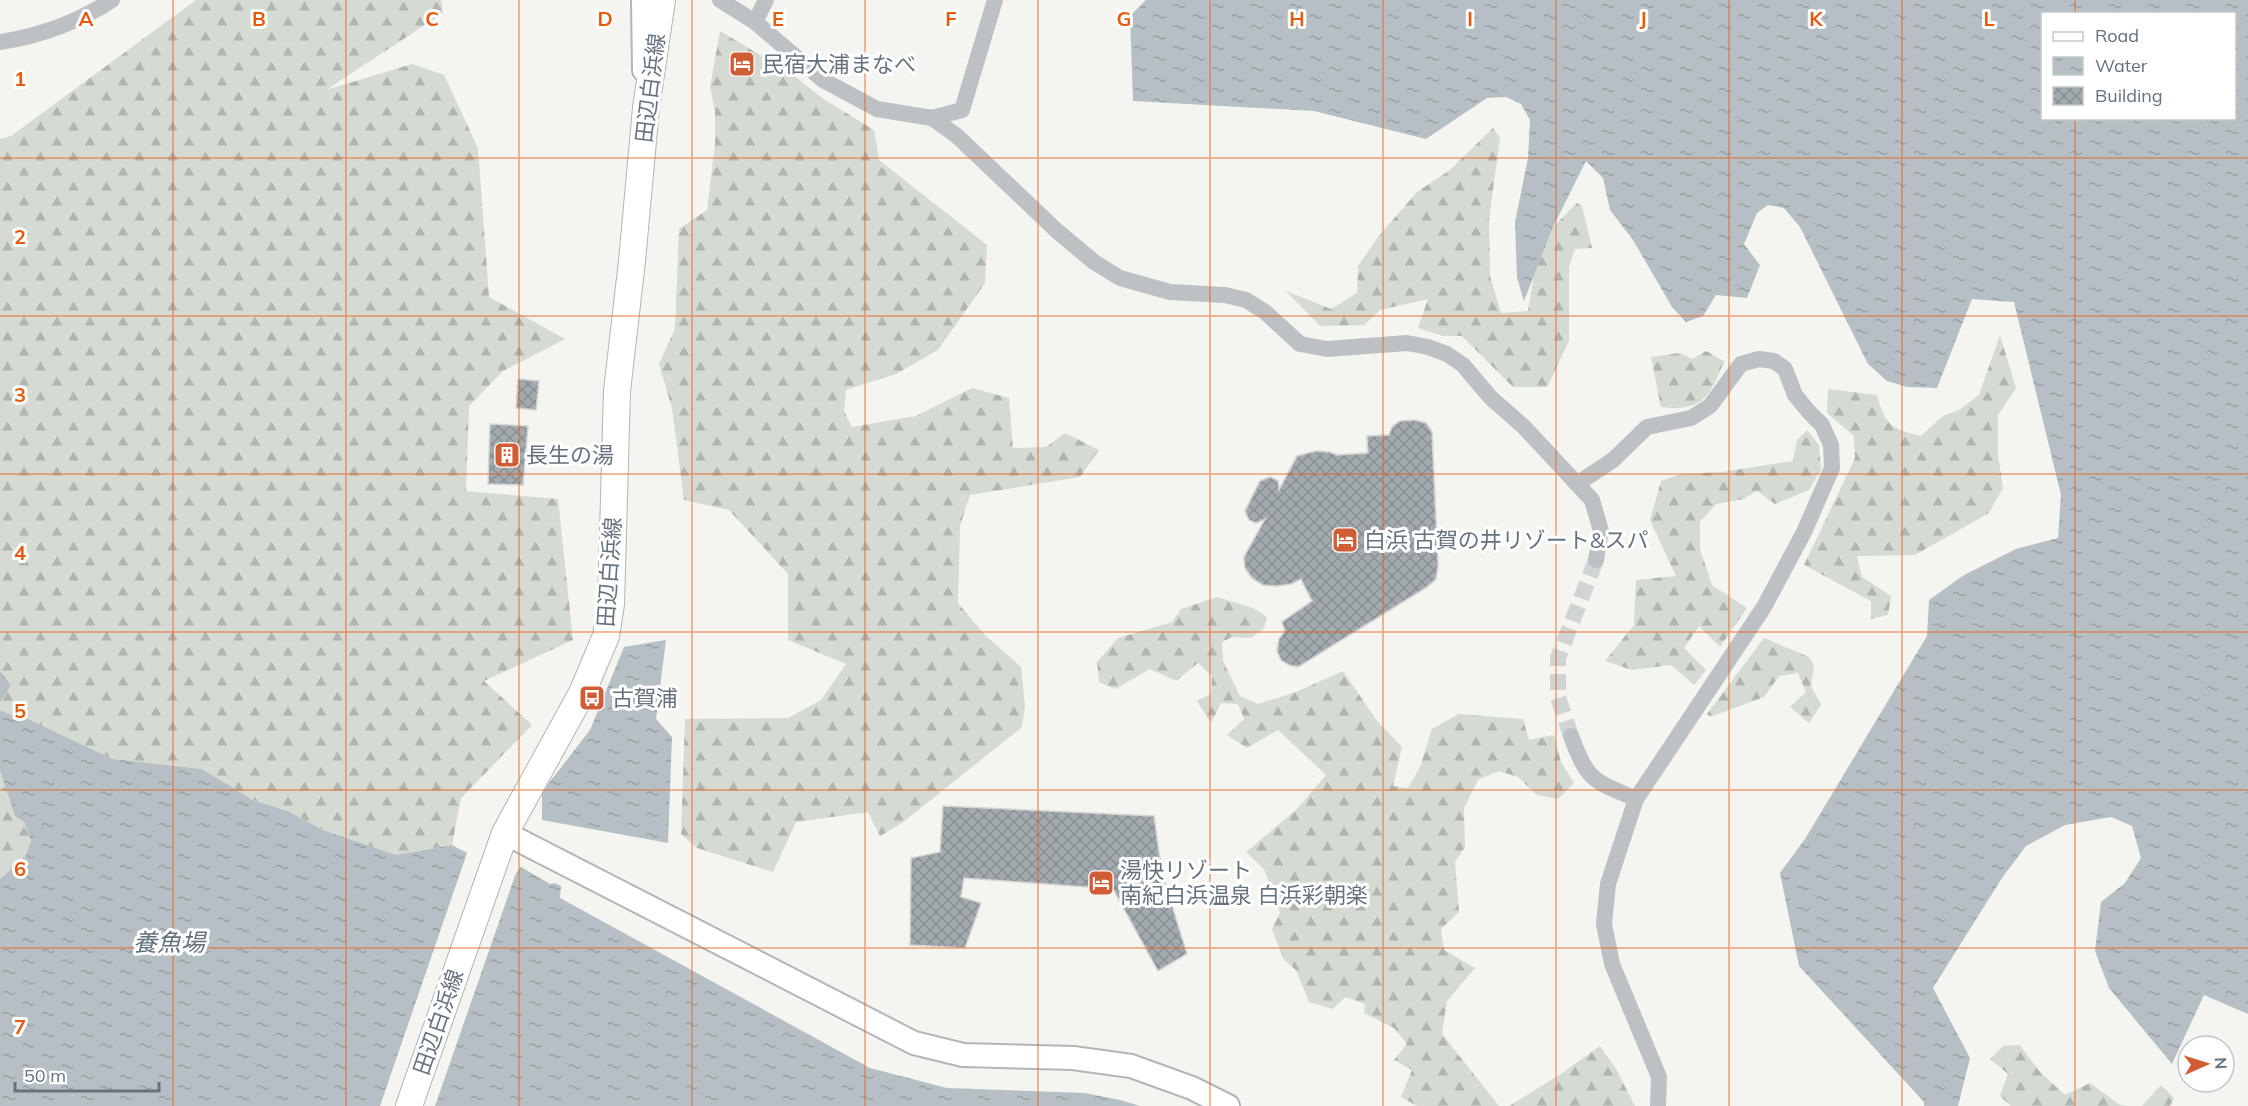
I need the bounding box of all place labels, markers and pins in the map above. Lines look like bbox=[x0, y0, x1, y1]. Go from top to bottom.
hotel icon: 民宿大浦まなべ bbox=[727, 49, 757, 79]
place label: 民宿大浦まなべ bbox=[762, 50, 916, 78]
building icon: 長生の湯 bbox=[492, 440, 522, 470]
place label: 長生の湯 bbox=[526, 441, 614, 469]
hotel icon: 白浜 古賀の井リゾート&スパ bbox=[1330, 525, 1360, 555]
place label: 白浜 古賀の井リゾート&スパ bbox=[1364, 526, 1649, 554]
bus stop icon: 古賀浦 bbox=[577, 683, 607, 713]
place label: 古賀浦 bbox=[612, 684, 678, 712]
place label: 湯快リゾート 南紀白浜温泉 白浜彩朝楽 bbox=[1120, 856, 1368, 909]
hotel icon: 湯快リゾート 南紀白浜温泉 白浜彩朝楽 bbox=[1086, 868, 1116, 898]

